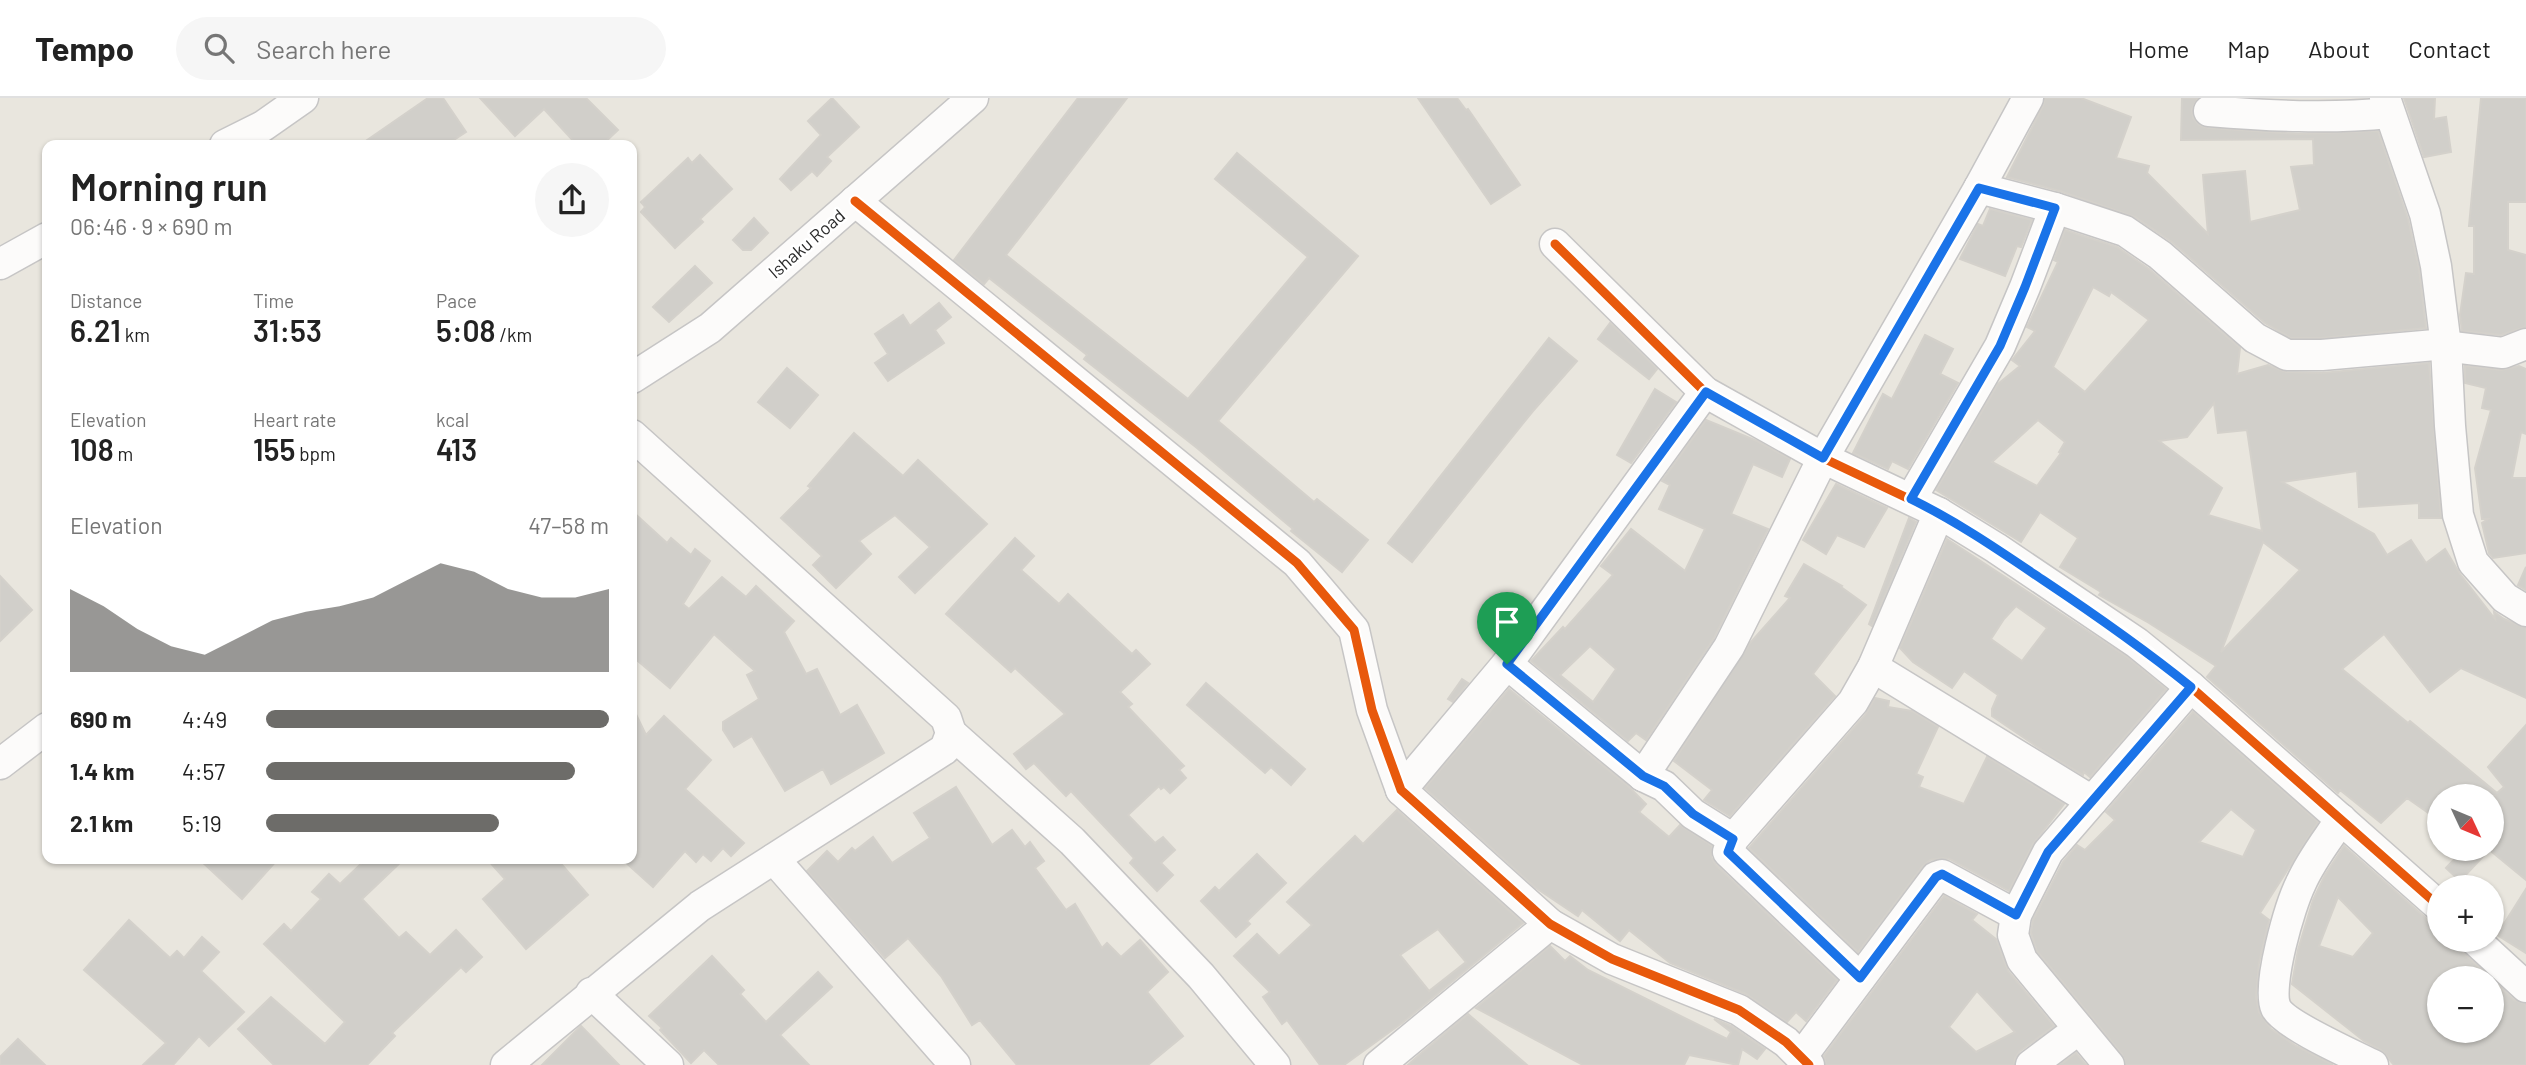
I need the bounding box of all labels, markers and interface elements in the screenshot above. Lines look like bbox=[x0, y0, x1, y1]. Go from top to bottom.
search box bbox=[176, 17, 666, 80]
text: Tempo bbox=[35, 28, 134, 68]
icon: search bbox=[200, 29, 238, 67]
text: Search here bbox=[256, 33, 391, 64]
text: Home bbox=[2128, 34, 2189, 63]
text: Map bbox=[2227, 34, 2270, 63]
text: About bbox=[2308, 34, 2370, 63]
text: Contact bbox=[2408, 34, 2491, 63]
text: Morning run bbox=[70, 163, 268, 209]
button: share bbox=[535, 163, 609, 237]
street label: Ishaku Road bbox=[764, 204, 849, 282]
text: 06:46 · 9 × 690 m bbox=[70, 212, 233, 240]
text: Distance bbox=[70, 289, 142, 312]
text: Time bbox=[253, 289, 294, 312]
text: Pace bbox=[436, 289, 477, 312]
text: 6.21 bbox=[70, 312, 121, 348]
text: 31:53 bbox=[253, 312, 322, 348]
text: 5:08 bbox=[436, 312, 496, 348]
text: km bbox=[121, 323, 150, 346]
text: /km bbox=[496, 323, 532, 346]
text: Elevation bbox=[70, 408, 147, 431]
text: Heart rate bbox=[253, 408, 336, 431]
text: kcal bbox=[436, 408, 469, 431]
text: 108 bbox=[70, 431, 114, 467]
text: 155 bbox=[253, 431, 295, 467]
text: 413 bbox=[436, 431, 477, 467]
text: m bbox=[114, 442, 133, 465]
text: bpm bbox=[295, 442, 336, 465]
text: Elevation bbox=[70, 511, 163, 539]
text: 47–58 m bbox=[528, 511, 609, 539]
pin bbox=[1477, 592, 1537, 664]
icon: arrive bbox=[1488, 603, 1526, 641]
text: 690 m bbox=[70, 705, 131, 733]
text: 4:49 bbox=[182, 705, 227, 733]
text: 1.4 km bbox=[70, 757, 134, 785]
text: 4:57 bbox=[182, 757, 225, 785]
north arrow bbox=[2427, 784, 2504, 861]
map controls bbox=[2427, 784, 2504, 1043]
text: 2.1 km bbox=[70, 809, 133, 837]
text: 5:19 bbox=[182, 809, 222, 837]
button: + bbox=[2427, 875, 2504, 952]
button: − bbox=[2427, 966, 2504, 1043]

